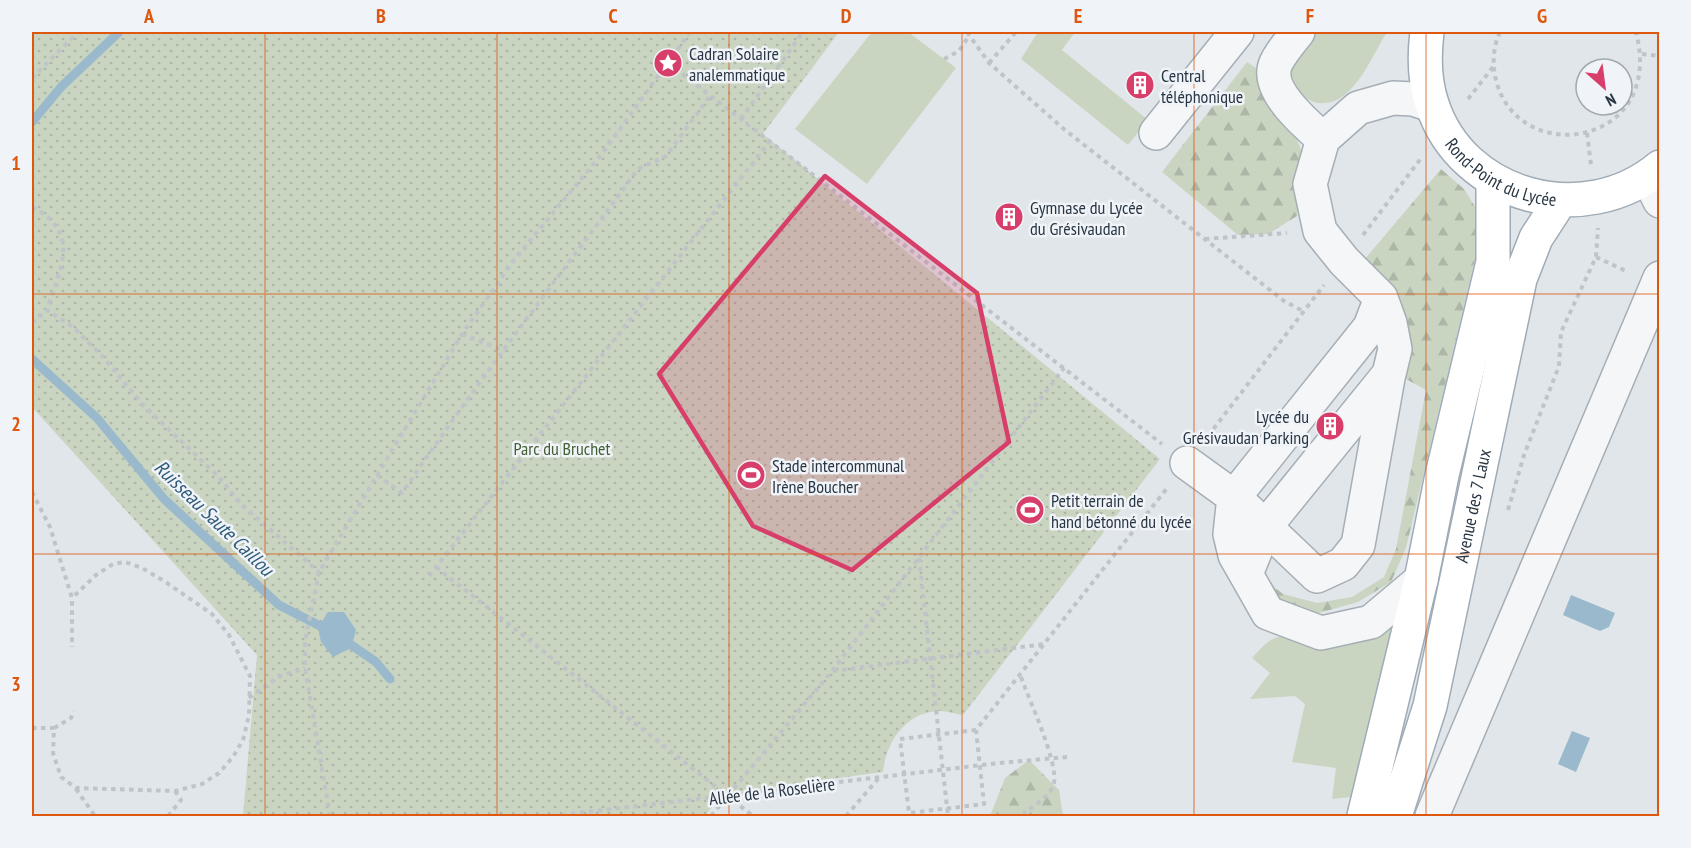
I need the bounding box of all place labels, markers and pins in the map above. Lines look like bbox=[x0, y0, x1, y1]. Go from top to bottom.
place label: Cadran Solaire analemmatique bbox=[689, 42, 785, 86]
place icon: Cadran Solaire analemmatique bbox=[652, 47, 684, 79]
place label: Central téléphonique bbox=[1161, 64, 1243, 108]
building icon: Central téléphonique bbox=[1124, 69, 1156, 101]
place label: Gymnase du Lycée du Grésivaudan bbox=[1030, 196, 1143, 240]
building icon: Gymnase du Lycée du Grésivaudan bbox=[993, 201, 1025, 233]
place label: Lycée du Grésivaudan Parking bbox=[1183, 405, 1309, 449]
building icon: Lycée du Grésivaudan Parking bbox=[1314, 410, 1346, 442]
place label: Stade intercommunal Irène Boucher bbox=[772, 454, 905, 498]
sports icon: Stade intercommunal Irène Boucher bbox=[735, 459, 767, 491]
place label: Petit terrain de hand bétonné du lycée bbox=[1051, 489, 1192, 533]
sports icon: Petit terrain de hand bétonné du lycée bbox=[1014, 494, 1046, 526]

